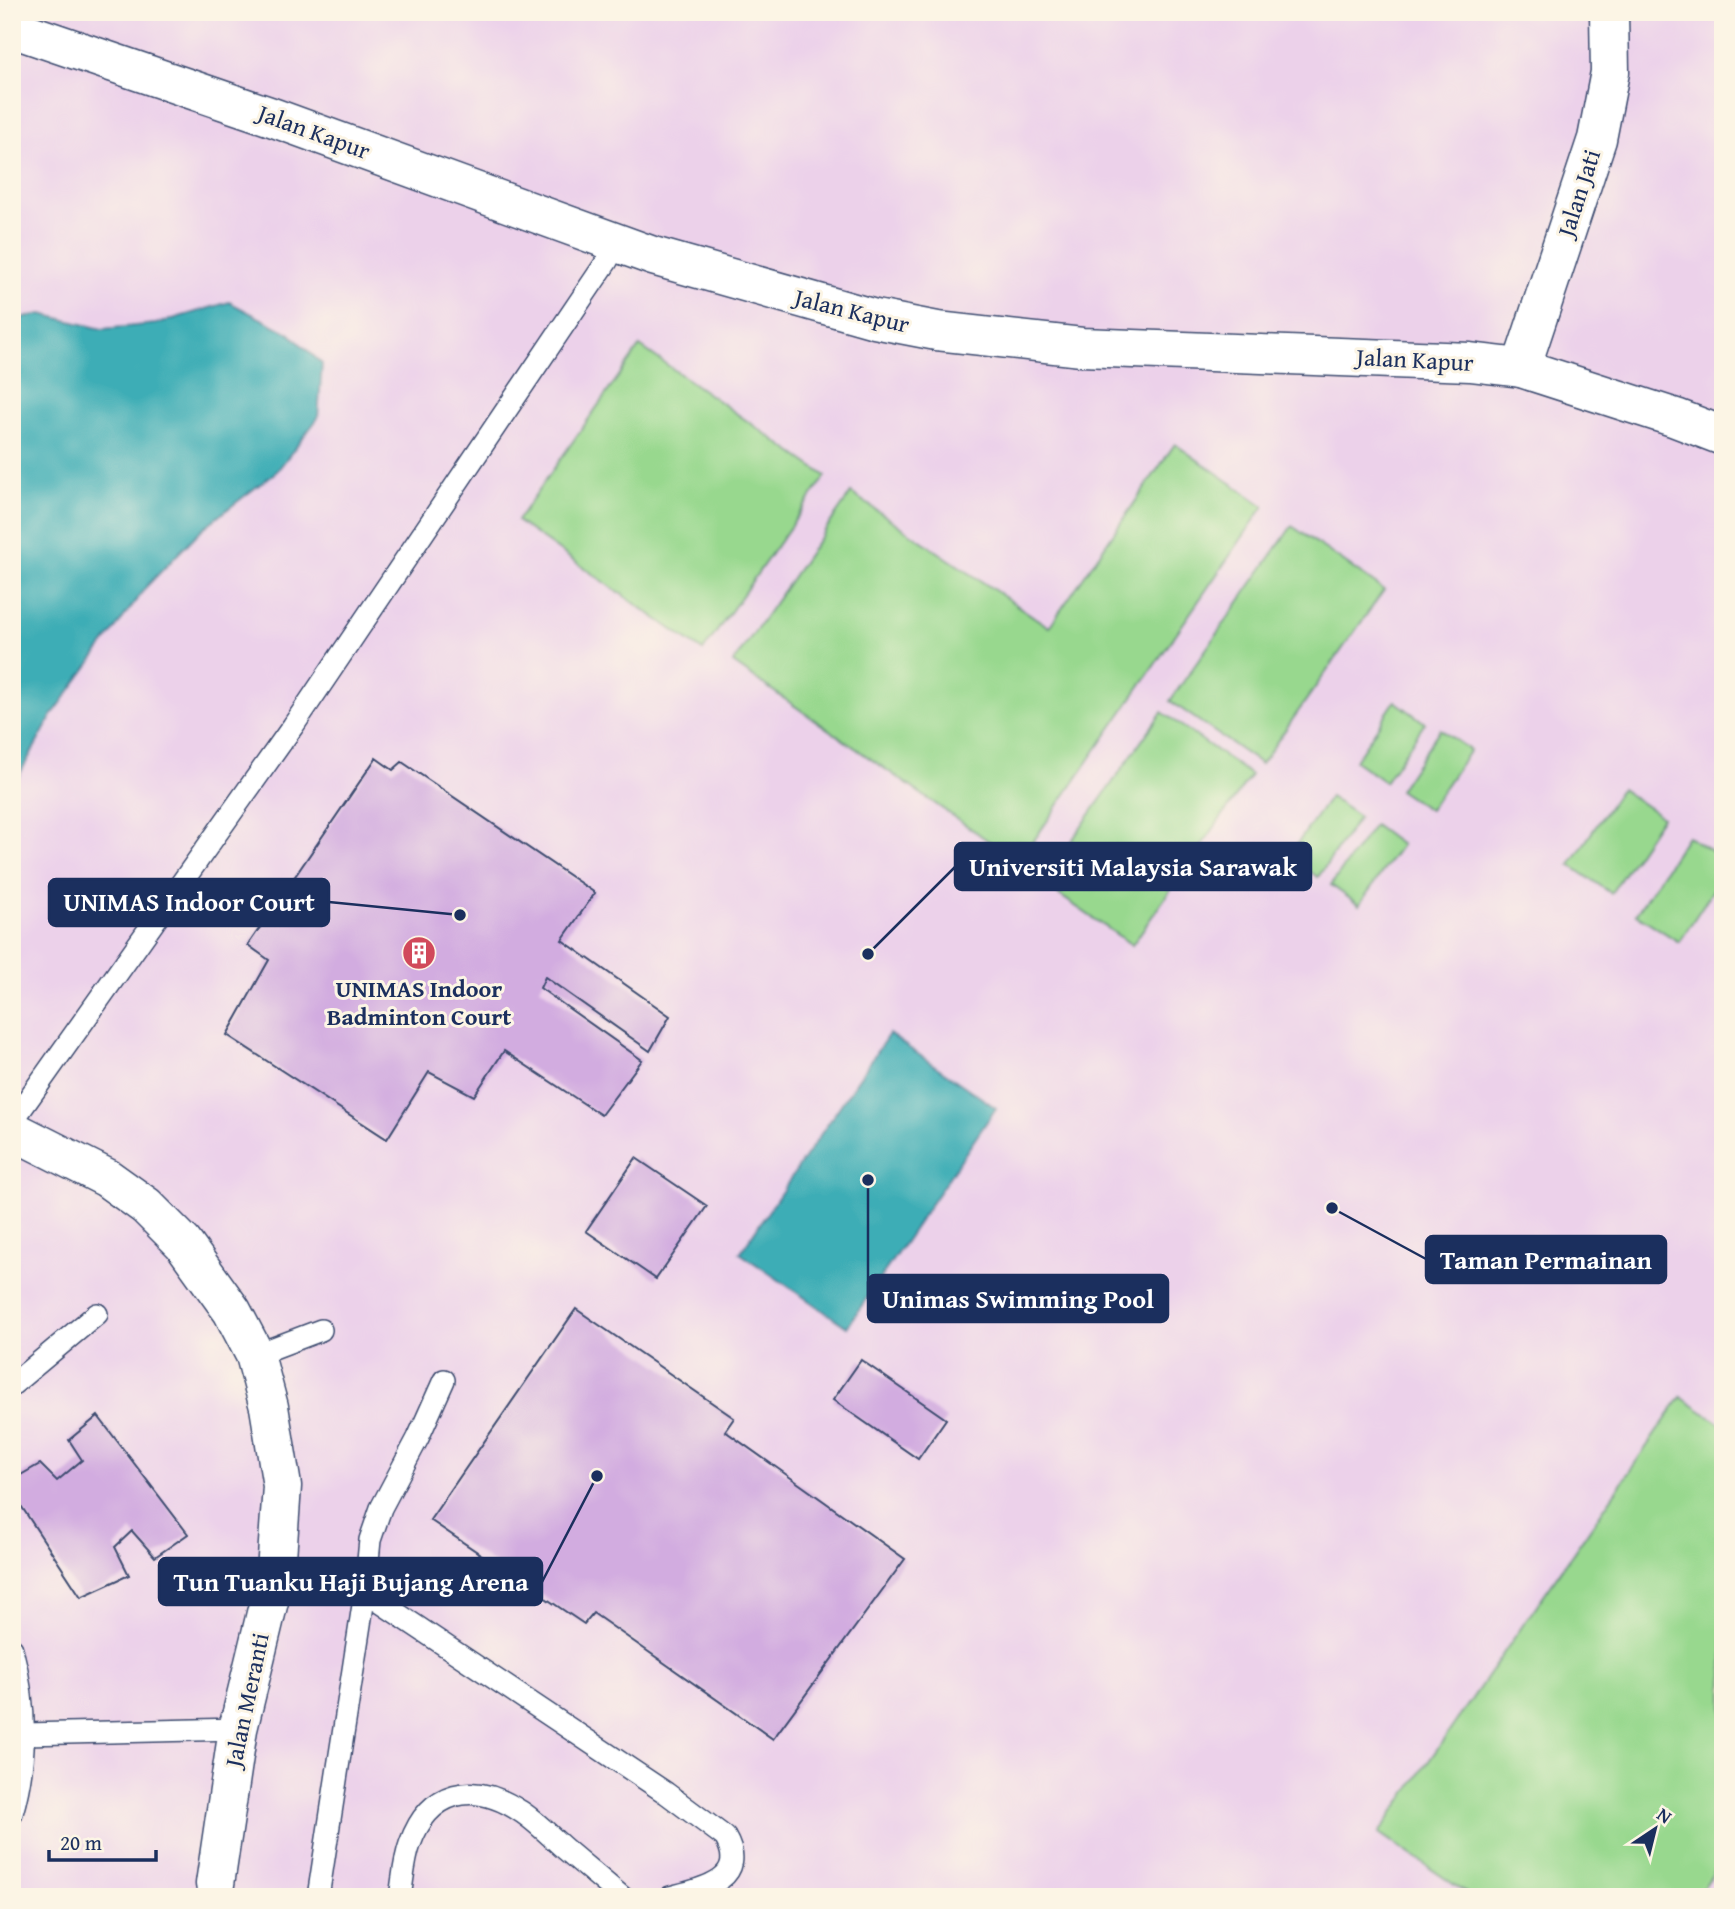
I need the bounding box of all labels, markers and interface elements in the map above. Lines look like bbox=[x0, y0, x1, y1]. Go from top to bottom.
street label: Jalan Kapur bbox=[250, 94, 375, 168]
street label: Jalan Jati bbox=[1547, 144, 1609, 244]
street label: Jalan Kapur bbox=[788, 279, 913, 342]
street label: Jalan Kapur bbox=[1353, 339, 1475, 380]
callout: Universiti Malaysia Sarawak bbox=[955, 843, 1311, 890]
text: Universiti Malaysia Sarawak bbox=[969, 847, 1297, 886]
callout: UNIMAS Indoor Court bbox=[49, 879, 329, 926]
text: UNIMAS Indoor Court bbox=[63, 882, 315, 921]
building icon: UNIMAS Indoor Badminton Court bbox=[400, 934, 438, 972]
place label: UNIMAS Indoor Badminton Court bbox=[327, 971, 511, 1034]
callout: Taman Permainan bbox=[1426, 1236, 1666, 1283]
text: Taman Permainan bbox=[1440, 1240, 1653, 1279]
callout: Unimas Swimming Pool bbox=[868, 1275, 1168, 1322]
text: Unimas Swimming Pool bbox=[882, 1279, 1154, 1318]
callout: Tun Tuanku Haji Bujang Arena bbox=[159, 1558, 542, 1605]
text: Tun Tuanku Haji Bujang Arena bbox=[173, 1562, 529, 1601]
street label: Jalan Meranti bbox=[215, 1629, 278, 1773]
north arrow bbox=[1620, 1794, 1690, 1864]
text: N bbox=[1652, 1800, 1678, 1830]
scale bar bbox=[49, 1818, 156, 1862]
text: 20 m bbox=[60, 1827, 102, 1858]

